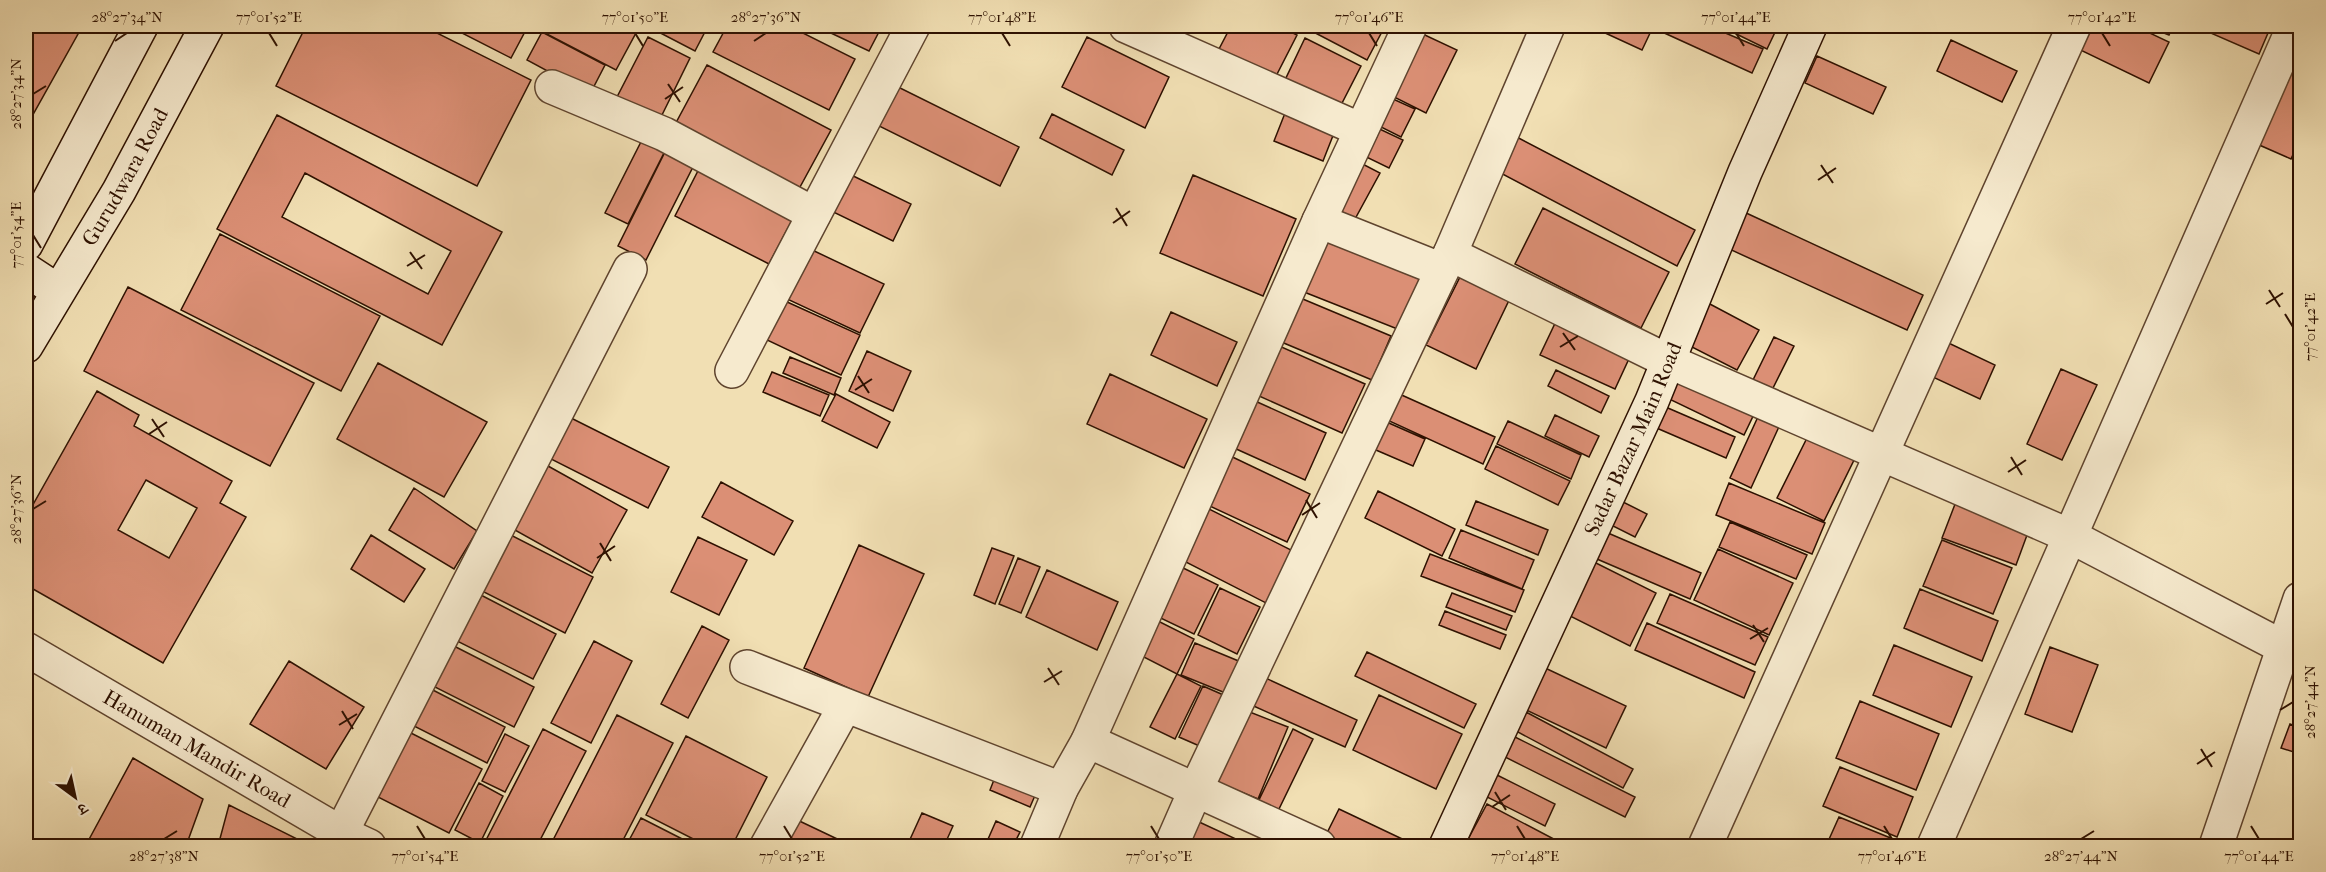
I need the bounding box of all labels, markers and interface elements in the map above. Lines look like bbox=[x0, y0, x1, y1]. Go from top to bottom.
text: 28°27'34"N bbox=[91, 8, 163, 26]
text: 77°01'52"E bbox=[236, 8, 302, 26]
text: 77°01'50"E bbox=[602, 8, 668, 26]
text: 28°27'36"N bbox=[731, 8, 802, 26]
text: 77°01'48"E bbox=[968, 8, 1036, 26]
text: 77°01'46"E bbox=[1335, 8, 1403, 26]
text: 77°01'44"E bbox=[1701, 8, 1771, 26]
text: 77°01'42"E bbox=[2068, 8, 2136, 26]
text: 28°27'34"N bbox=[7, 58, 25, 130]
street label: Gurudwara Road bbox=[77, 103, 173, 250]
text: 77°01'54"E bbox=[7, 201, 25, 269]
text: 77°01'42"E bbox=[2301, 293, 2319, 361]
street label: Sadar Bazar Main Road bbox=[1579, 338, 1687, 540]
text: 28°27'36"N bbox=[7, 473, 25, 544]
text: 28°27'44"N bbox=[2301, 664, 2319, 739]
street label: Hanuman Mandir Road bbox=[99, 685, 295, 813]
north arrow bbox=[45, 767, 105, 827]
text: उ bbox=[73, 798, 92, 820]
text: 28°27'38"N bbox=[129, 847, 200, 865]
text: 77°01'54"E bbox=[391, 847, 459, 865]
text: 77°01'52"E bbox=[759, 847, 825, 865]
text: 77°01'50"E bbox=[1126, 847, 1192, 865]
text: 77°01'48"E bbox=[1491, 847, 1559, 865]
text: 77°01'46"E bbox=[1858, 847, 1926, 865]
text: 28°27'44"N bbox=[2044, 847, 2119, 865]
text: 77°01'44"E bbox=[2224, 847, 2294, 865]

